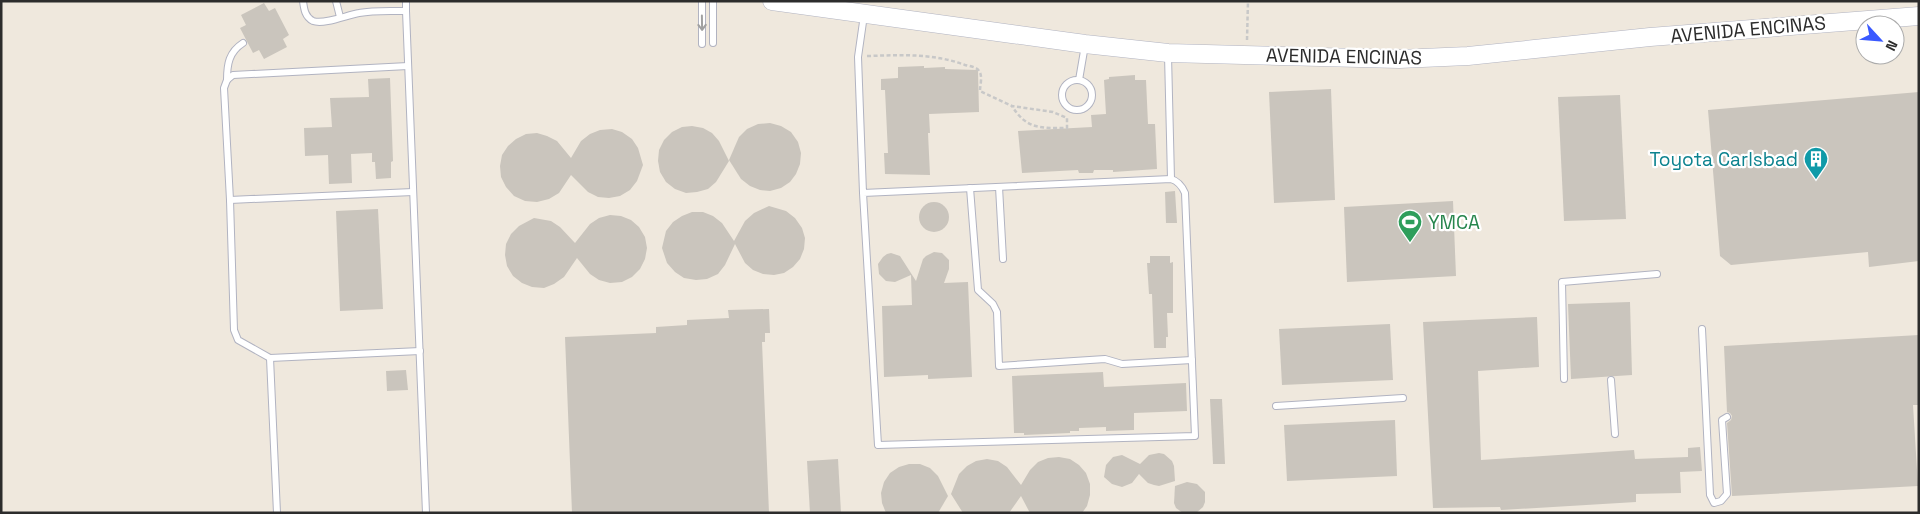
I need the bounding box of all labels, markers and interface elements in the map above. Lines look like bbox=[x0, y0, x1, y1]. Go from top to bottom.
street label: AVENIDA ENCINAS bbox=[1669, 10, 1827, 49]
one-way arrow bbox=[697, 14, 706, 30]
north arrow bbox=[1855, 15, 1905, 65]
text: N bbox=[1882, 38, 1902, 54]
street label: AVENIDA ENCINAS bbox=[1266, 43, 1422, 70]
building icon: Toyota Carlsbad bbox=[1803, 146, 1829, 180]
place label: Toyota Carlsbad bbox=[1649, 147, 1798, 172]
sports icon: YMCA bbox=[1397, 209, 1423, 243]
place label: YMCA bbox=[1428, 210, 1480, 235]

